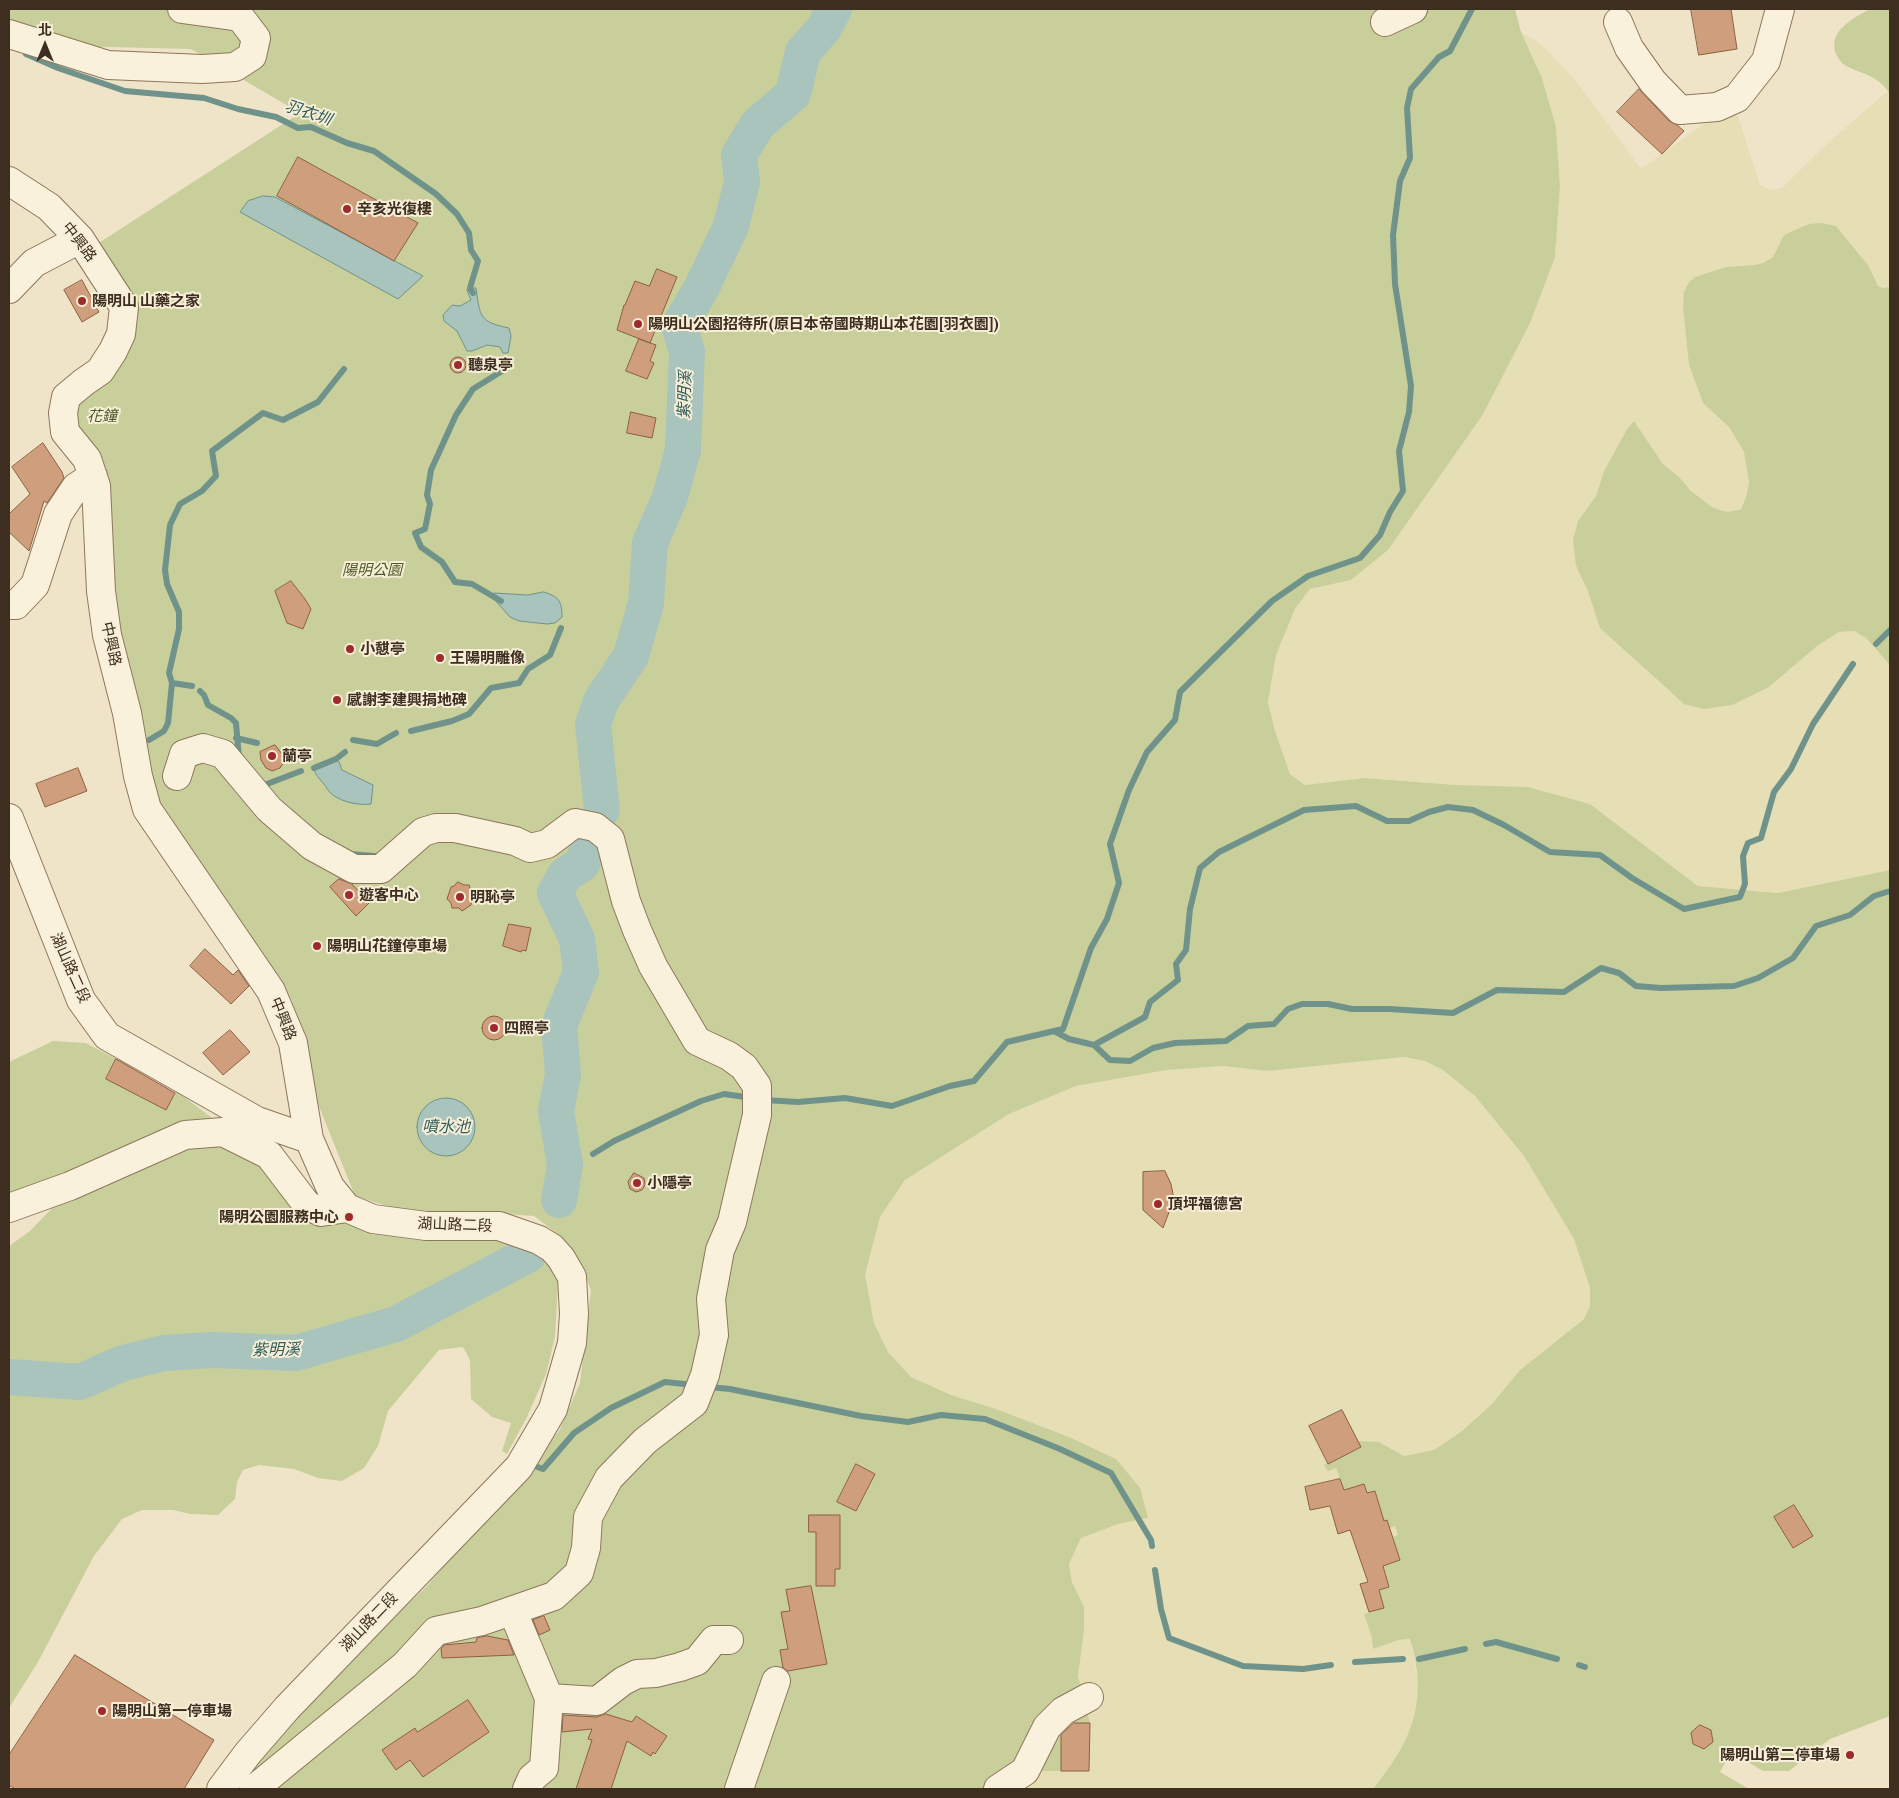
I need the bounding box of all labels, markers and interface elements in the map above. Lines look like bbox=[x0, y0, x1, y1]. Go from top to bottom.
north arrow bbox=[20, 20, 70, 70]
text: 北 bbox=[38, 22, 52, 38]
water label: 羽衣圳 bbox=[282, 96, 334, 130]
place label: 辛亥光復樓 bbox=[357, 200, 432, 218]
marker: 辛亥光復樓 bbox=[341, 203, 353, 215]
street label: 中興路 bbox=[58, 219, 100, 265]
place label: 陽明山 山藥之家 bbox=[92, 292, 200, 310]
marker: 陽明山 山藥之家 bbox=[76, 295, 88, 307]
place label: 陽明山公園招待所(原日本帝國時期山本花園[羽衣園]) bbox=[648, 315, 1000, 333]
marker: 陽明山公園招待所(原日本帝國時期山本花園[羽衣園]) bbox=[632, 318, 644, 330]
place label: 聽泉亭 bbox=[468, 356, 513, 374]
marker: 聽泉亭 bbox=[452, 359, 464, 371]
water label: 紫明溪 bbox=[675, 371, 695, 419]
park label: 花鐘 bbox=[87, 407, 117, 425]
park label: 陽明公園 bbox=[342, 561, 402, 579]
street label: 中興路 bbox=[98, 620, 124, 668]
place label: 小憇亭 bbox=[360, 640, 405, 658]
marker: 小憇亭 bbox=[344, 643, 356, 655]
place label: 王陽明雕像 bbox=[450, 649, 525, 667]
marker: 王陽明雕像 bbox=[434, 652, 446, 664]
place label: 感謝李建興捐地碑 bbox=[347, 691, 467, 709]
marker: 感謝李建興捐地碑 bbox=[331, 694, 343, 706]
place label: 蘭亭 bbox=[282, 747, 312, 765]
marker: 蘭亭 bbox=[266, 750, 278, 762]
place label: 遊客中心 bbox=[359, 886, 419, 904]
place label: 明恥亭 bbox=[470, 888, 515, 906]
marker: 遊客中心 bbox=[343, 889, 355, 901]
marker: 明恥亭 bbox=[454, 891, 466, 903]
street label: 湖山路二段 bbox=[47, 930, 93, 1006]
place label: 陽明山花鐘停車場 bbox=[327, 937, 447, 955]
marker: 陽明山花鐘停車場 bbox=[311, 940, 323, 952]
street label: 中興路 bbox=[266, 995, 300, 1043]
place label: 四照亭 bbox=[504, 1019, 549, 1037]
marker: 四照亭 bbox=[488, 1022, 500, 1034]
water label: 噴水池 bbox=[422, 1117, 470, 1137]
place label: 小隱亭 bbox=[647, 1174, 692, 1192]
marker: 小隱亭 bbox=[631, 1177, 643, 1189]
place label: 頂坪福德宮 bbox=[1168, 1195, 1243, 1213]
marker: 頂坪福德宮 bbox=[1152, 1198, 1164, 1210]
place label: 陽明公園服務中心 bbox=[219, 1208, 339, 1226]
marker: 陽明公園服務中心 bbox=[343, 1211, 355, 1223]
street label: 湖山路二段 bbox=[417, 1215, 493, 1235]
water label: 紫明溪 bbox=[252, 1340, 300, 1360]
street label: 湖山路二段 bbox=[336, 1589, 402, 1655]
place label: 陽明山第一停車場 bbox=[112, 1702, 232, 1720]
marker: 陽明山第一停車場 bbox=[96, 1705, 108, 1717]
place label: 陽明山第二停車場 bbox=[1720, 1746, 1840, 1764]
marker: 陽明山第二停車場 bbox=[1844, 1749, 1856, 1761]

